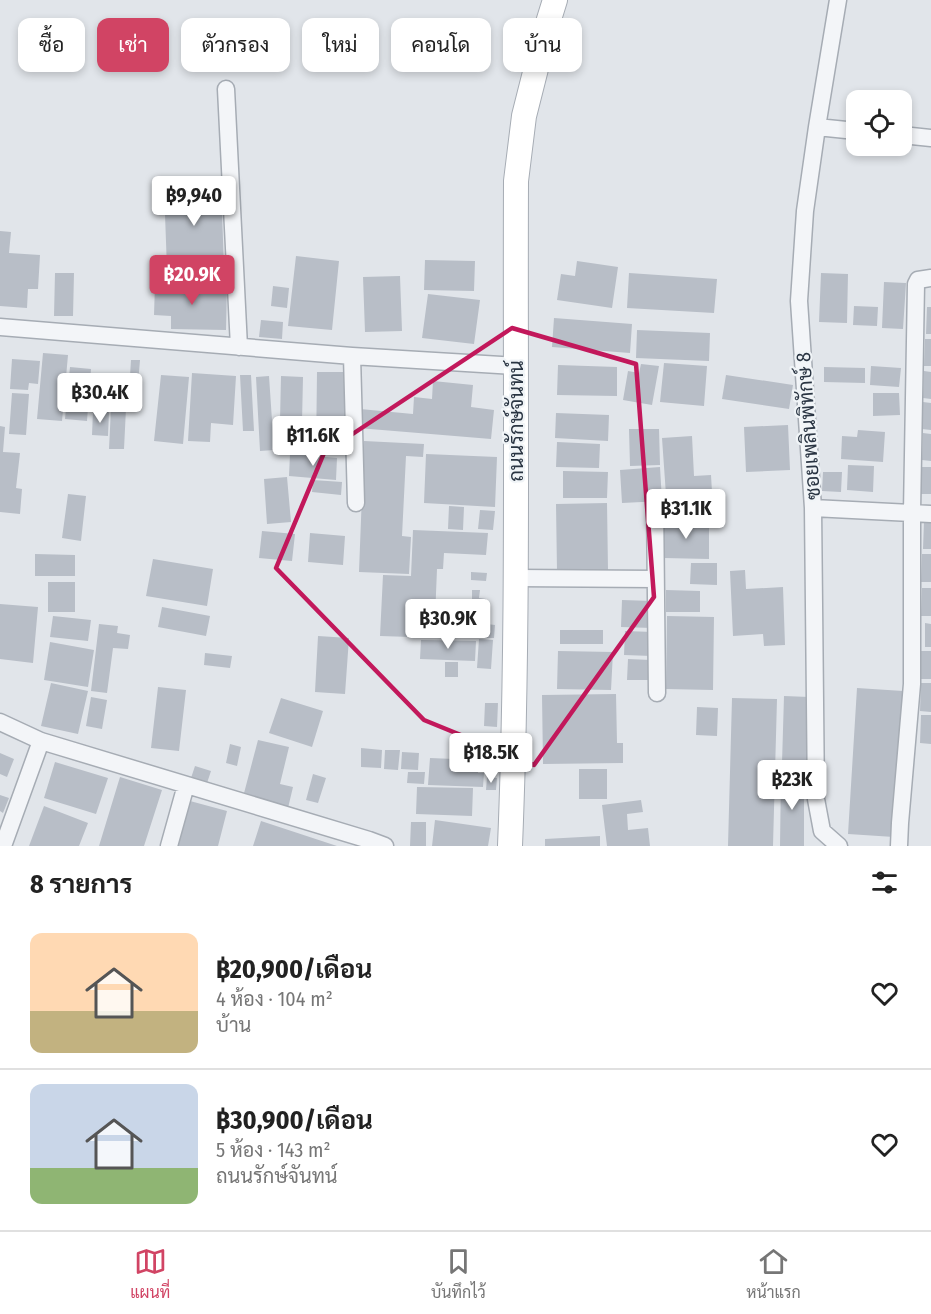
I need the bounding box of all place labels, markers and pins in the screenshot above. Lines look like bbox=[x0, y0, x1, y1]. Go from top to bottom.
pin: ฿9,940 bbox=[145, 176, 243, 227]
pin: ฿20.9K bbox=[143, 255, 241, 306]
pin: ฿30.4K bbox=[51, 373, 149, 424]
pin: ฿11.6K bbox=[264, 416, 362, 467]
pin: ฿31.1K bbox=[637, 489, 735, 540]
pin: ฿30.9K bbox=[399, 599, 497, 650]
pin: ฿18.5K bbox=[442, 733, 540, 784]
pin: ฿23K bbox=[756, 760, 828, 811]

